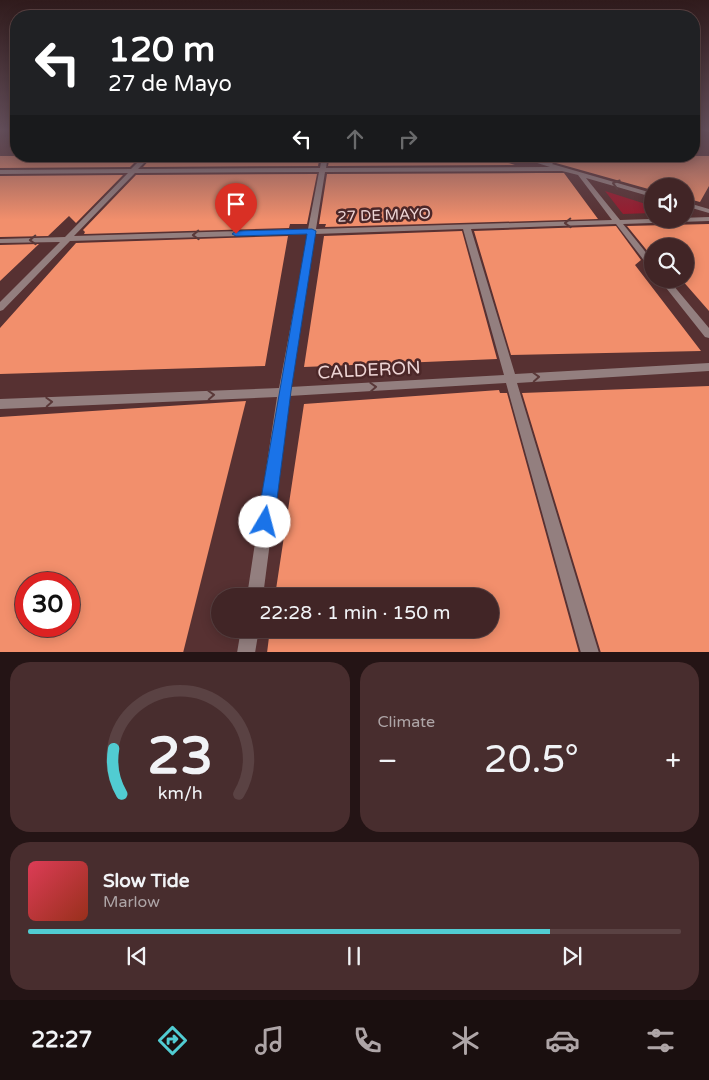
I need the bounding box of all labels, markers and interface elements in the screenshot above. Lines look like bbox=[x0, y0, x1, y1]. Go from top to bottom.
text: 120 m bbox=[108, 29, 215, 71]
icon: left bbox=[25, 30, 90, 95]
text: 27 de Mayo bbox=[108, 71, 232, 97]
icon: left bbox=[288, 125, 316, 153]
icon: ahead bbox=[341, 125, 369, 153]
icon: right bbox=[394, 125, 422, 153]
map controls bbox=[644, 178, 694, 288]
button: sound bbox=[644, 178, 694, 228]
one-way arrow bbox=[613, 180, 621, 190]
pin bbox=[215, 183, 257, 234]
icon: arrive bbox=[222, 190, 250, 218]
street label: 27 DE MAYO bbox=[337, 204, 431, 226]
one-way arrow bbox=[564, 218, 572, 228]
one-way arrow bbox=[191, 230, 199, 240]
one-way arrow bbox=[29, 235, 37, 245]
button: search bbox=[644, 238, 694, 288]
street label: CALDERON bbox=[317, 356, 421, 384]
one-way arrow bbox=[532, 372, 540, 383]
one-way arrow bbox=[370, 382, 378, 393]
one-way arrow bbox=[207, 389, 215, 400]
one-way arrow bbox=[45, 396, 53, 407]
position arrow bbox=[238, 495, 290, 547]
speed limit sign: 30 bbox=[15, 572, 80, 637]
text: 22:28 · 1 min · 150 m bbox=[259, 602, 451, 624]
text: Climate bbox=[378, 712, 435, 732]
text: 23 bbox=[147, 725, 212, 788]
text: 20.5° bbox=[484, 737, 579, 783]
text: − bbox=[378, 744, 397, 778]
text: + bbox=[665, 744, 681, 778]
text: km/h bbox=[157, 783, 202, 804]
text: Slow Tide bbox=[103, 870, 190, 892]
text: Marlow bbox=[103, 892, 160, 912]
icon: previous bbox=[123, 942, 151, 970]
icon: pause bbox=[340, 942, 368, 970]
icon: next bbox=[558, 942, 586, 970]
icon: directions bbox=[155, 1023, 190, 1058]
icon: music bbox=[252, 1023, 287, 1058]
icon: phone bbox=[350, 1023, 385, 1058]
icon: climate bbox=[448, 1023, 483, 1058]
icon: car bbox=[545, 1023, 580, 1058]
icon: filters bbox=[643, 1023, 678, 1058]
text: 22:27 bbox=[31, 1027, 92, 1053]

